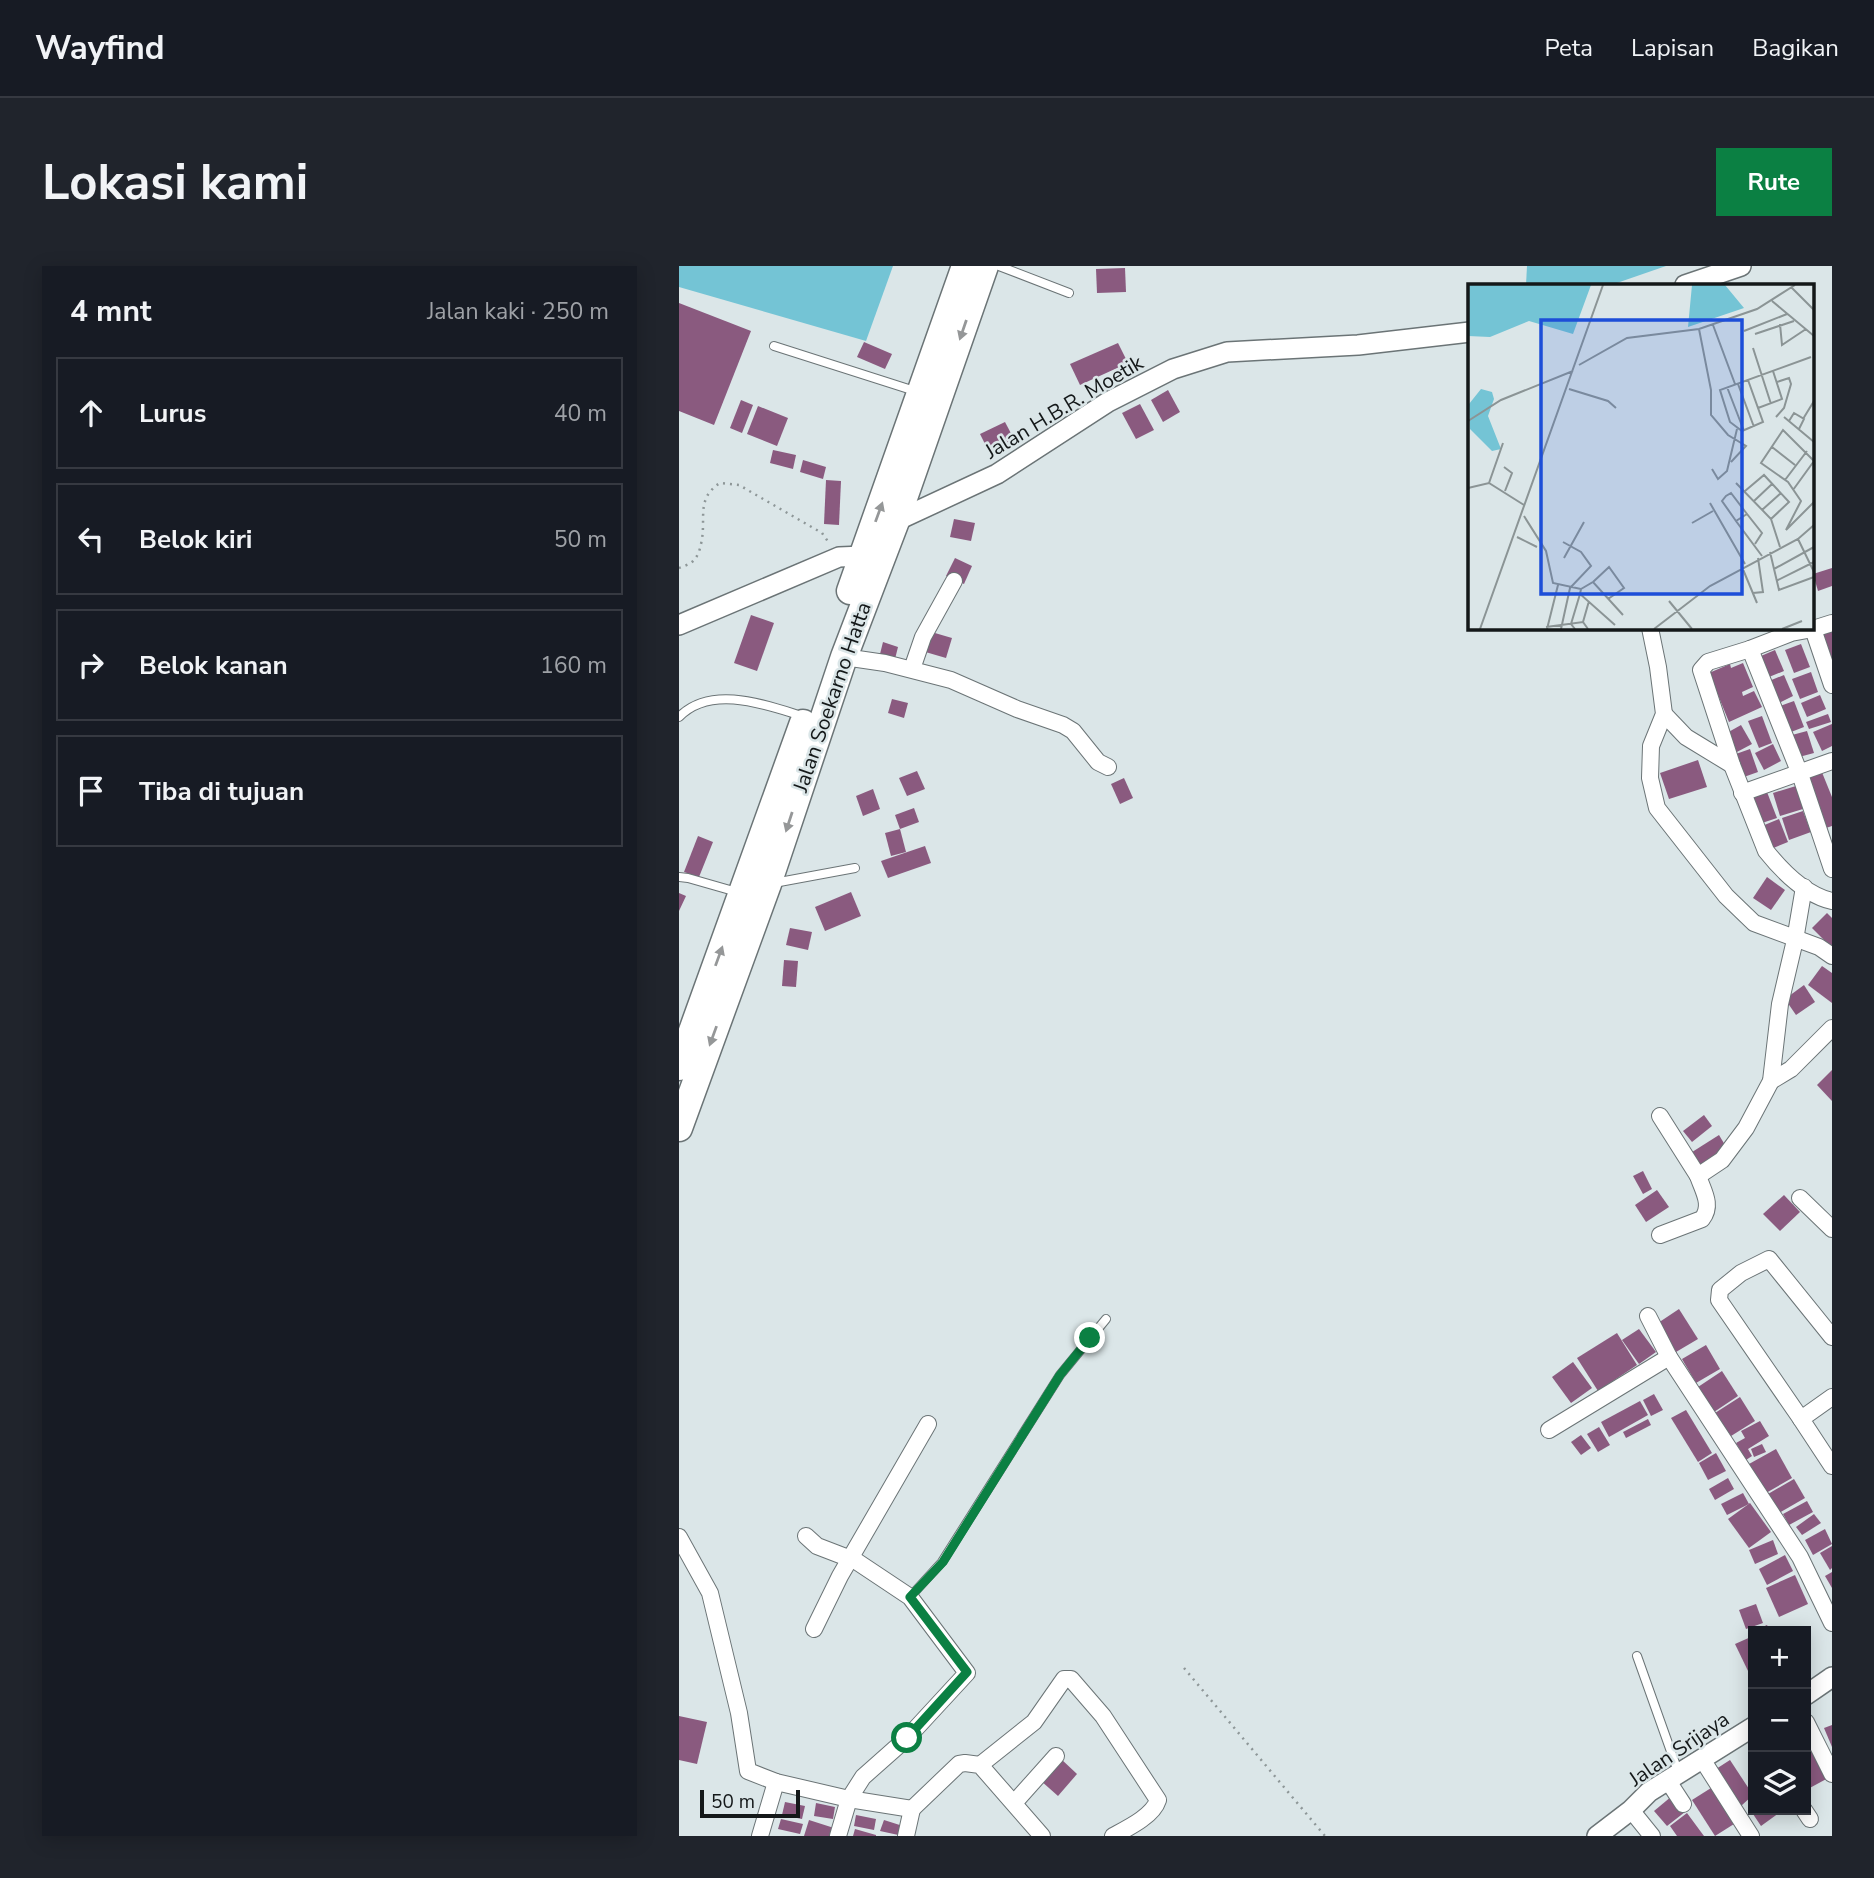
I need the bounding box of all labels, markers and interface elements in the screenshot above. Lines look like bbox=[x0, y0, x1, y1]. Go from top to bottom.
text: Wayfind bbox=[35, 26, 165, 71]
text: Peta bbox=[1544, 32, 1593, 64]
text: Lapisan bbox=[1631, 32, 1714, 64]
text: Bagikan bbox=[1752, 32, 1839, 64]
button: Rute bbox=[1716, 148, 1832, 216]
text: Lokasi kami bbox=[42, 149, 308, 216]
inset map bbox=[1468, 284, 1815, 630]
text: 4 mnt bbox=[70, 291, 151, 332]
text: Jalan kaki · 250 m bbox=[427, 296, 609, 327]
one-way arrow bbox=[957, 320, 968, 341]
street label: Jalan H.B.R. Moetik bbox=[979, 348, 1149, 466]
icon: ahead bbox=[72, 394, 110, 432]
text: Lurus bbox=[139, 396, 206, 431]
text: 40 m bbox=[554, 398, 607, 429]
one-way arrow bbox=[873, 501, 884, 522]
icon: left bbox=[72, 520, 110, 558]
text: Belok kiri bbox=[139, 522, 252, 557]
text: 50 m bbox=[554, 524, 607, 555]
street label: Jalan Soekarno Hatta bbox=[786, 598, 878, 797]
icon: right bbox=[72, 646, 110, 684]
text: Belok kanan bbox=[139, 648, 288, 683]
text: 160 m bbox=[540, 650, 607, 681]
icon: arrive bbox=[72, 772, 110, 810]
text: Tiba di tujuan bbox=[139, 774, 304, 809]
one-way arrow bbox=[783, 812, 793, 833]
one-way arrow bbox=[714, 946, 725, 967]
one-way arrow bbox=[707, 1026, 718, 1047]
route end bbox=[1074, 1322, 1105, 1353]
map controls bbox=[1748, 1626, 1811, 1815]
button: + bbox=[1748, 1626, 1811, 1689]
button: − bbox=[1748, 1689, 1811, 1752]
street label: Jalan Srijaya bbox=[1622, 1705, 1735, 1793]
route start bbox=[891, 1722, 922, 1753]
button: layers bbox=[1748, 1752, 1811, 1815]
scale bar bbox=[700, 1787, 800, 1819]
text: 50 m bbox=[711, 1789, 755, 1815]

